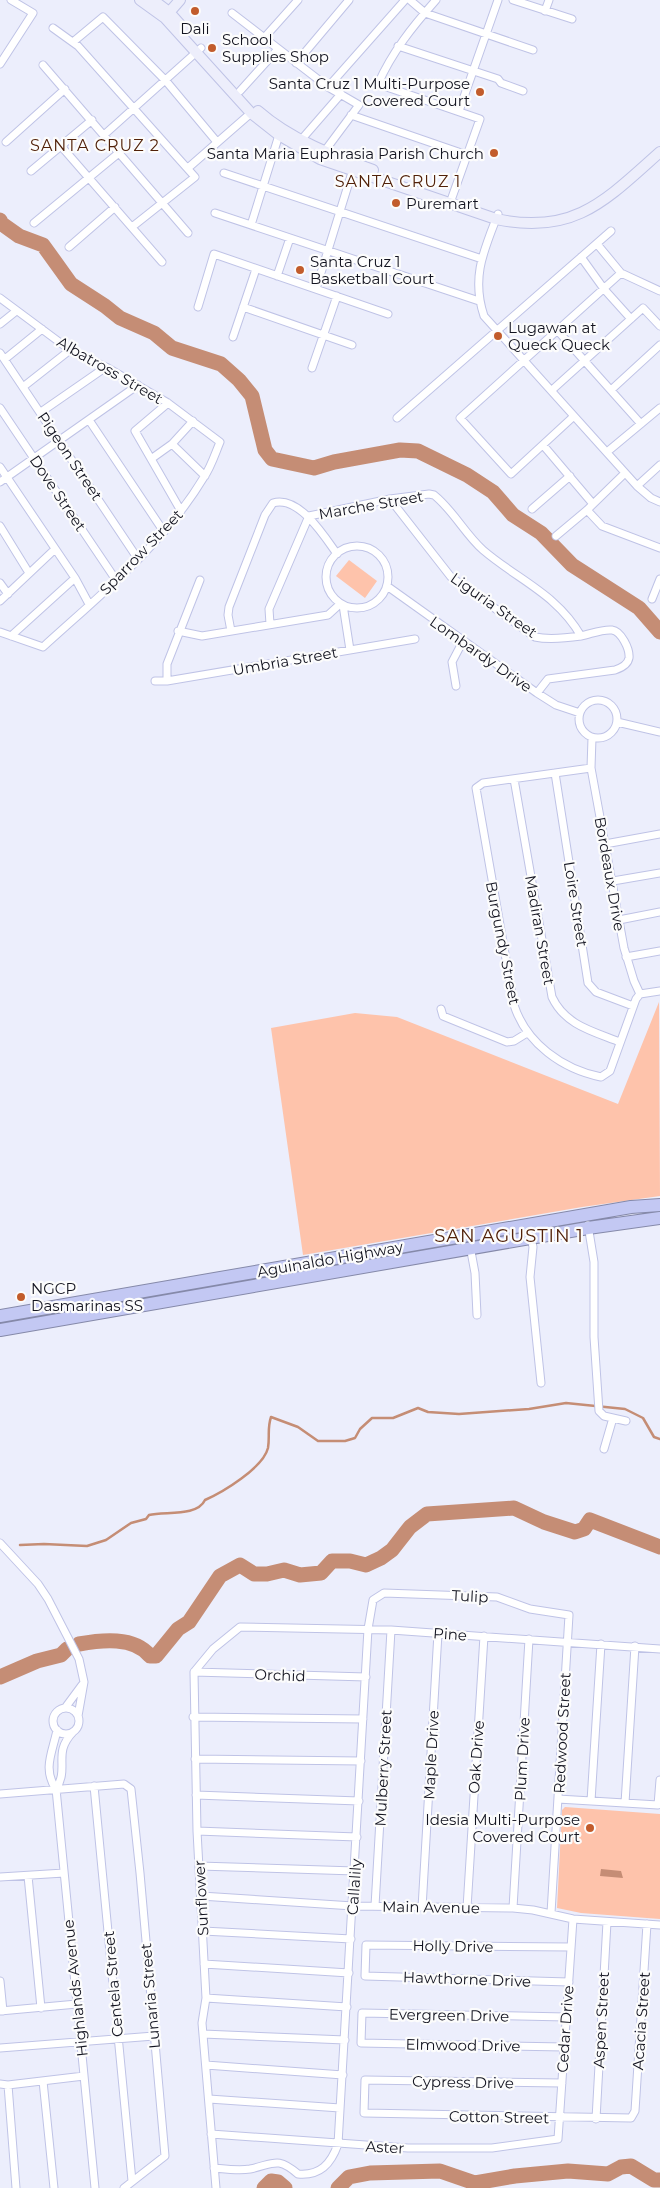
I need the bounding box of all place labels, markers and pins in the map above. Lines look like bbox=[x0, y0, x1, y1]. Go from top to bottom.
marker: Dali bbox=[189, 5, 201, 17]
place label: Dali bbox=[180, 19, 210, 38]
place label: School Supplies Shop bbox=[222, 30, 329, 66]
marker: School Supplies Shop bbox=[206, 42, 218, 54]
place label: Santa Cruz 1 Multi-Purpose Covered Court bbox=[269, 74, 470, 110]
marker: Santa Cruz 1 Multi-Purpose Covered Court bbox=[474, 86, 486, 98]
place label: Santa Maria Euphrasia Parish Church bbox=[207, 144, 484, 163]
marker: Santa Maria Euphrasia Parish Church bbox=[488, 147, 500, 159]
place label: Puremart bbox=[406, 194, 479, 213]
marker: Puremart bbox=[390, 197, 402, 209]
place label: Santa Cruz 1 Basketball Court bbox=[310, 252, 434, 288]
marker: Santa Cruz 1 Basketball Court bbox=[294, 264, 306, 276]
place label: Lugawan at Queck Queck bbox=[508, 318, 610, 354]
marker: Lugawan at Queck Queck bbox=[492, 330, 504, 342]
place label: NGCP Dasmarinas SS bbox=[31, 1279, 143, 1315]
marker: NGCP Dasmarinas SS bbox=[15, 1291, 27, 1303]
place label: Idesia Multi-Purpose Covered Court bbox=[425, 1810, 580, 1846]
marker: Idesia Multi-Purpose Covered Court bbox=[584, 1822, 596, 1834]

